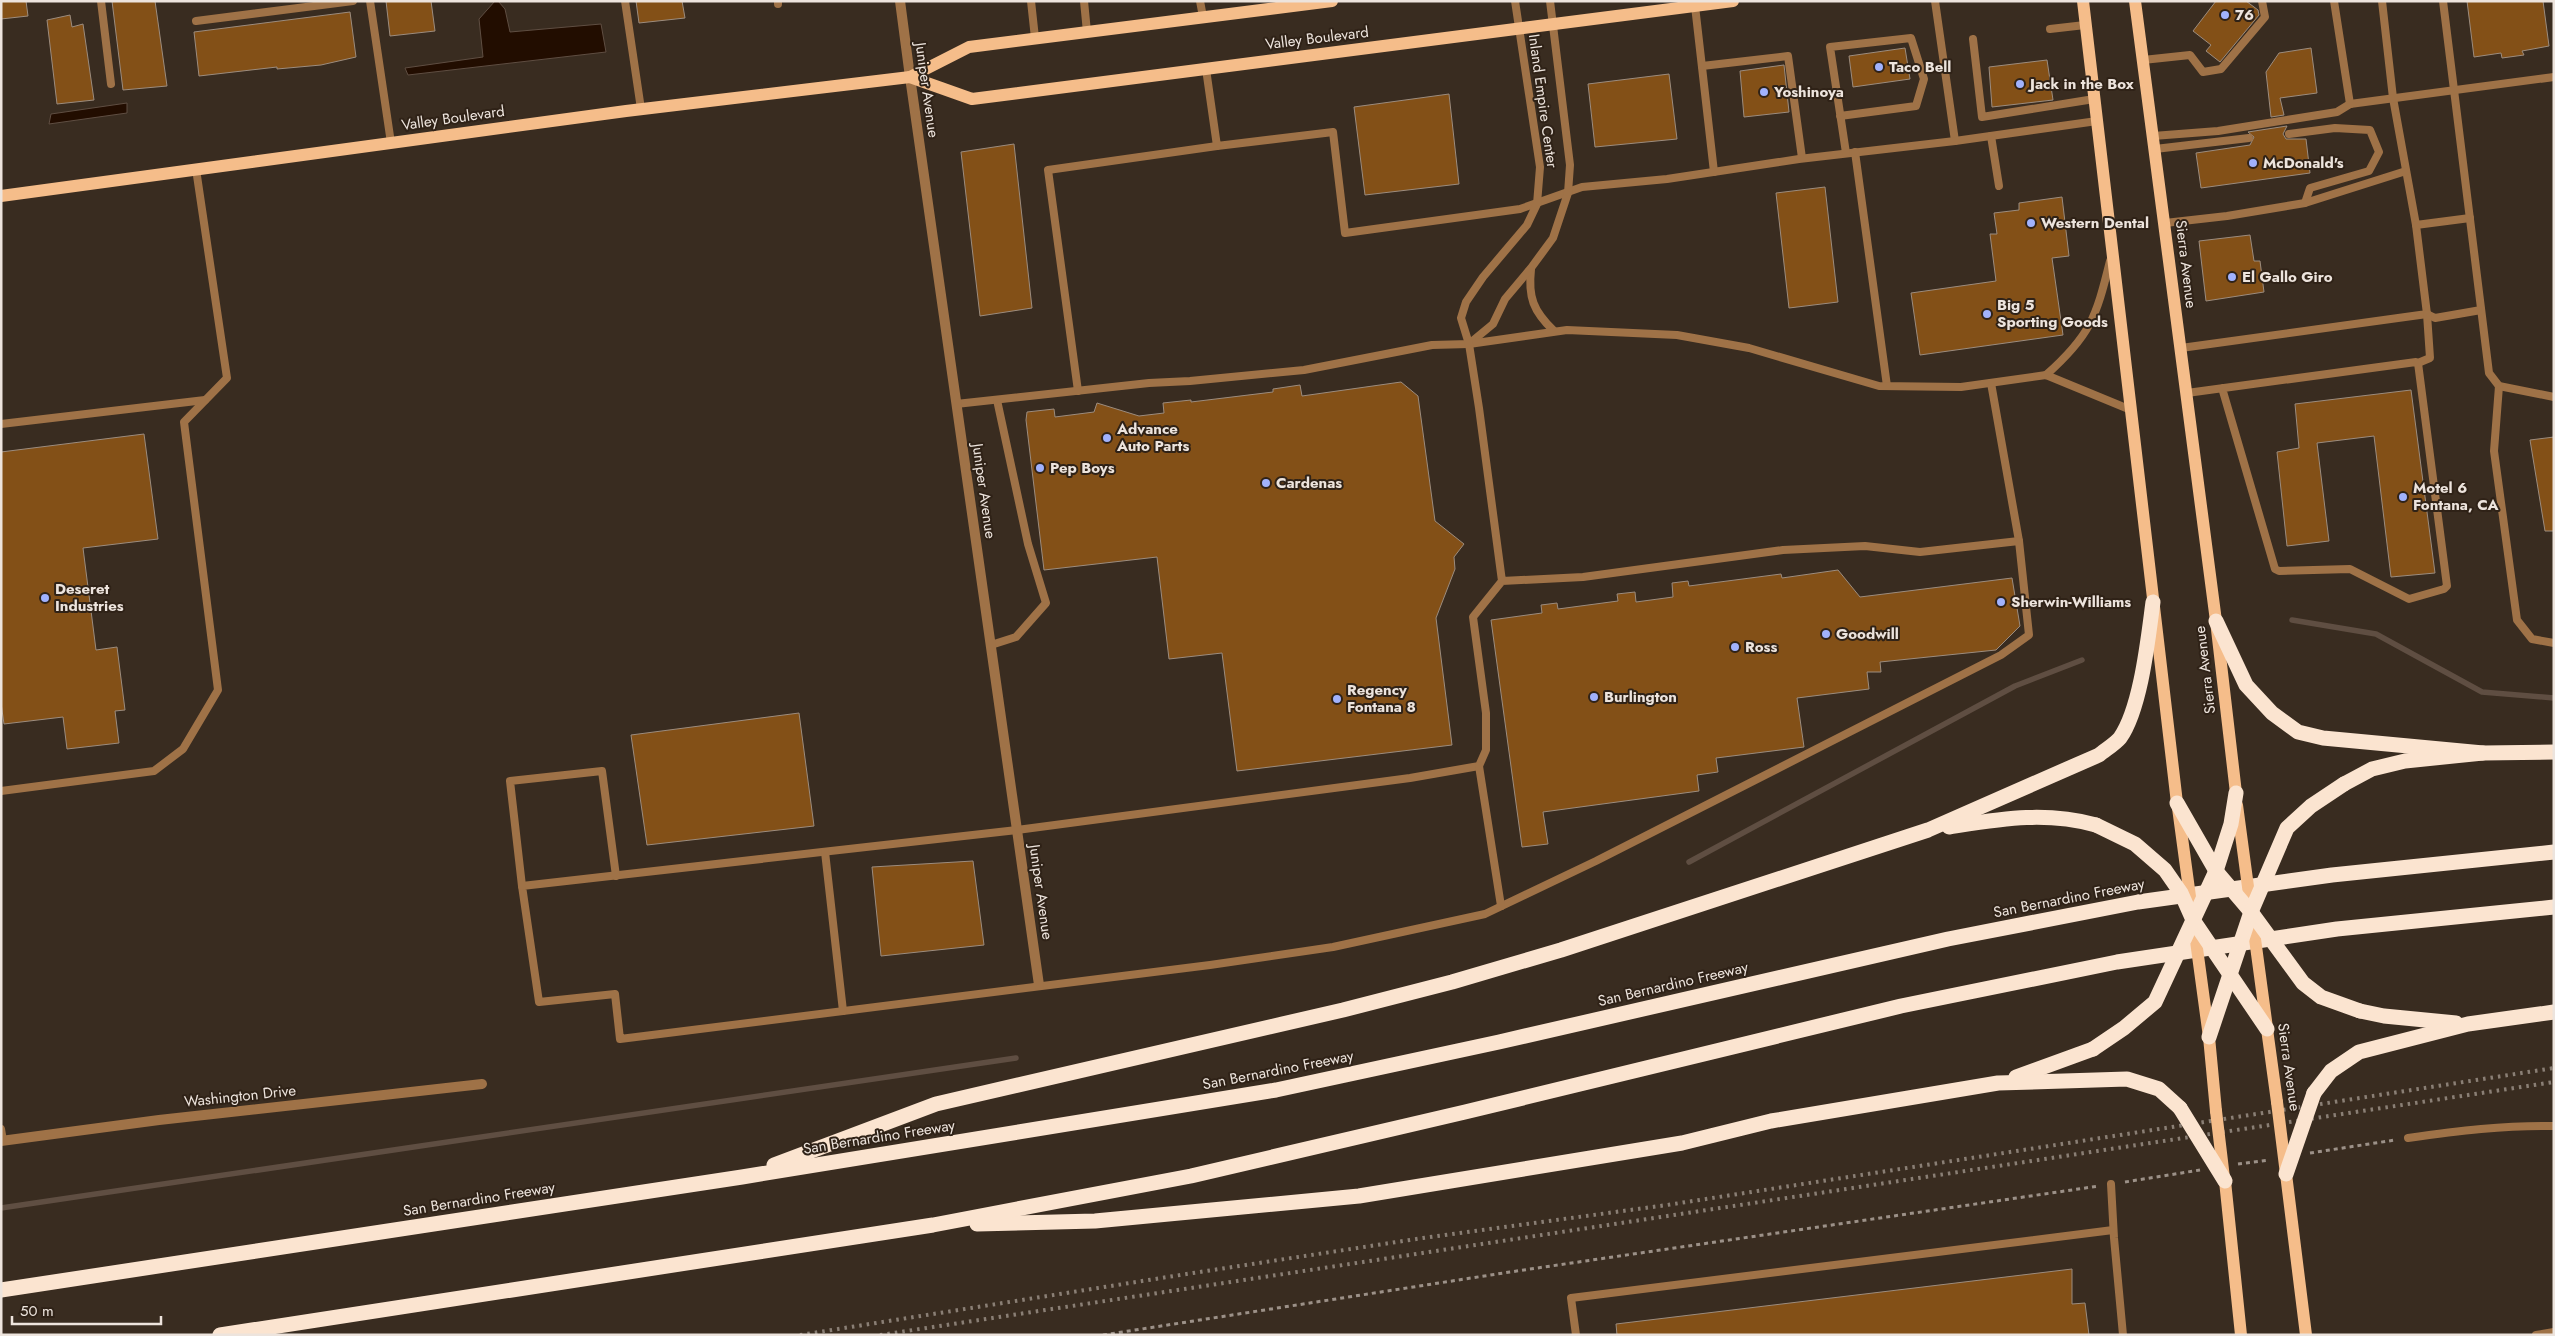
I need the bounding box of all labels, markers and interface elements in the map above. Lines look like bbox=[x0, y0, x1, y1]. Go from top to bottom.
place label: 76 bbox=[2235, 4, 2254, 26]
marker: 76 bbox=[2219, 9, 2231, 21]
street label: Valley Boulevard bbox=[1264, 21, 1370, 55]
street label: Inland Empire Center bbox=[1523, 33, 1563, 170]
street label: Juniper Avenue bbox=[909, 39, 945, 139]
place label: Taco Bell bbox=[1889, 56, 1951, 78]
marker: Taco Bell bbox=[1873, 61, 1885, 73]
place label: Jack in the Box bbox=[2027, 73, 2134, 95]
marker: Jack in the Box bbox=[2014, 78, 2026, 90]
place label: Yoshinoya bbox=[1773, 81, 1844, 103]
marker: Yoshinoya bbox=[1758, 86, 1770, 98]
street label: Valley Boulevard bbox=[400, 100, 506, 136]
place label: McDonald's bbox=[2263, 152, 2344, 174]
marker: McDonald's bbox=[2247, 157, 2259, 169]
place label: Western Dental bbox=[2041, 212, 2149, 234]
marker: Western Dental bbox=[2025, 217, 2037, 229]
street label: Sierra Avenue bbox=[2170, 219, 2202, 310]
place label: El Gallo Giro bbox=[2242, 266, 2333, 288]
marker: El Gallo Giro bbox=[2226, 271, 2238, 283]
place label: Big 5 Sporting Goods bbox=[1997, 294, 2108, 333]
marker: Big 5 Sporting Goods bbox=[1981, 308, 1993, 320]
place label: Advance Auto Parts bbox=[1116, 418, 1189, 457]
marker: Advance Auto Parts bbox=[1101, 432, 1113, 444]
street label: Juniper Avenue bbox=[966, 440, 1002, 540]
place label: Pep Boys bbox=[1050, 457, 1115, 479]
marker: Pep Boys bbox=[1034, 462, 1046, 474]
place label: Cardenas bbox=[1276, 472, 1342, 494]
marker: Cardenas bbox=[1260, 477, 1272, 489]
place label: Motel 6 Fontana, CA bbox=[2413, 477, 2500, 516]
marker: Motel 6 Fontana, CA bbox=[2397, 491, 2409, 503]
place label: Deseret Industries bbox=[55, 578, 124, 617]
place label: Sherwin-Williams bbox=[2011, 591, 2131, 613]
marker: Deseret Industries bbox=[39, 592, 51, 604]
marker: Sherwin-Williams bbox=[1995, 596, 2007, 608]
place label: Goodwill bbox=[1836, 623, 1899, 645]
street label: Sierra Avenue bbox=[2189, 624, 2221, 715]
marker: Goodwill bbox=[1820, 628, 1832, 640]
place label: Ross bbox=[1745, 636, 1777, 658]
marker: Ross bbox=[1729, 641, 1741, 653]
place label: Regency Fontana 8 bbox=[1347, 679, 1416, 718]
place label: Burlington bbox=[1604, 686, 1677, 708]
marker: Burlington bbox=[1588, 691, 1600, 703]
marker: Regency Fontana 8 bbox=[1331, 693, 1343, 705]
street label: Juniper Avenue bbox=[1023, 841, 1059, 941]
street label: San Bernardino Freeway bbox=[1992, 872, 2147, 923]
street label: San Bernardino Freeway bbox=[1596, 956, 1751, 1012]
street label: Sierra Avenue bbox=[2272, 1022, 2306, 1113]
street label: San Bernardino Freeway bbox=[1201, 1044, 1356, 1095]
street label: Washington Drive bbox=[183, 1079, 297, 1113]
street label: San Bernardino Freeway bbox=[801, 1114, 957, 1160]
street label: San Bernardino Freeway bbox=[401, 1176, 557, 1222]
scale bar bbox=[12, 1294, 161, 1326]
text: 50 m bbox=[20, 1300, 54, 1322]

